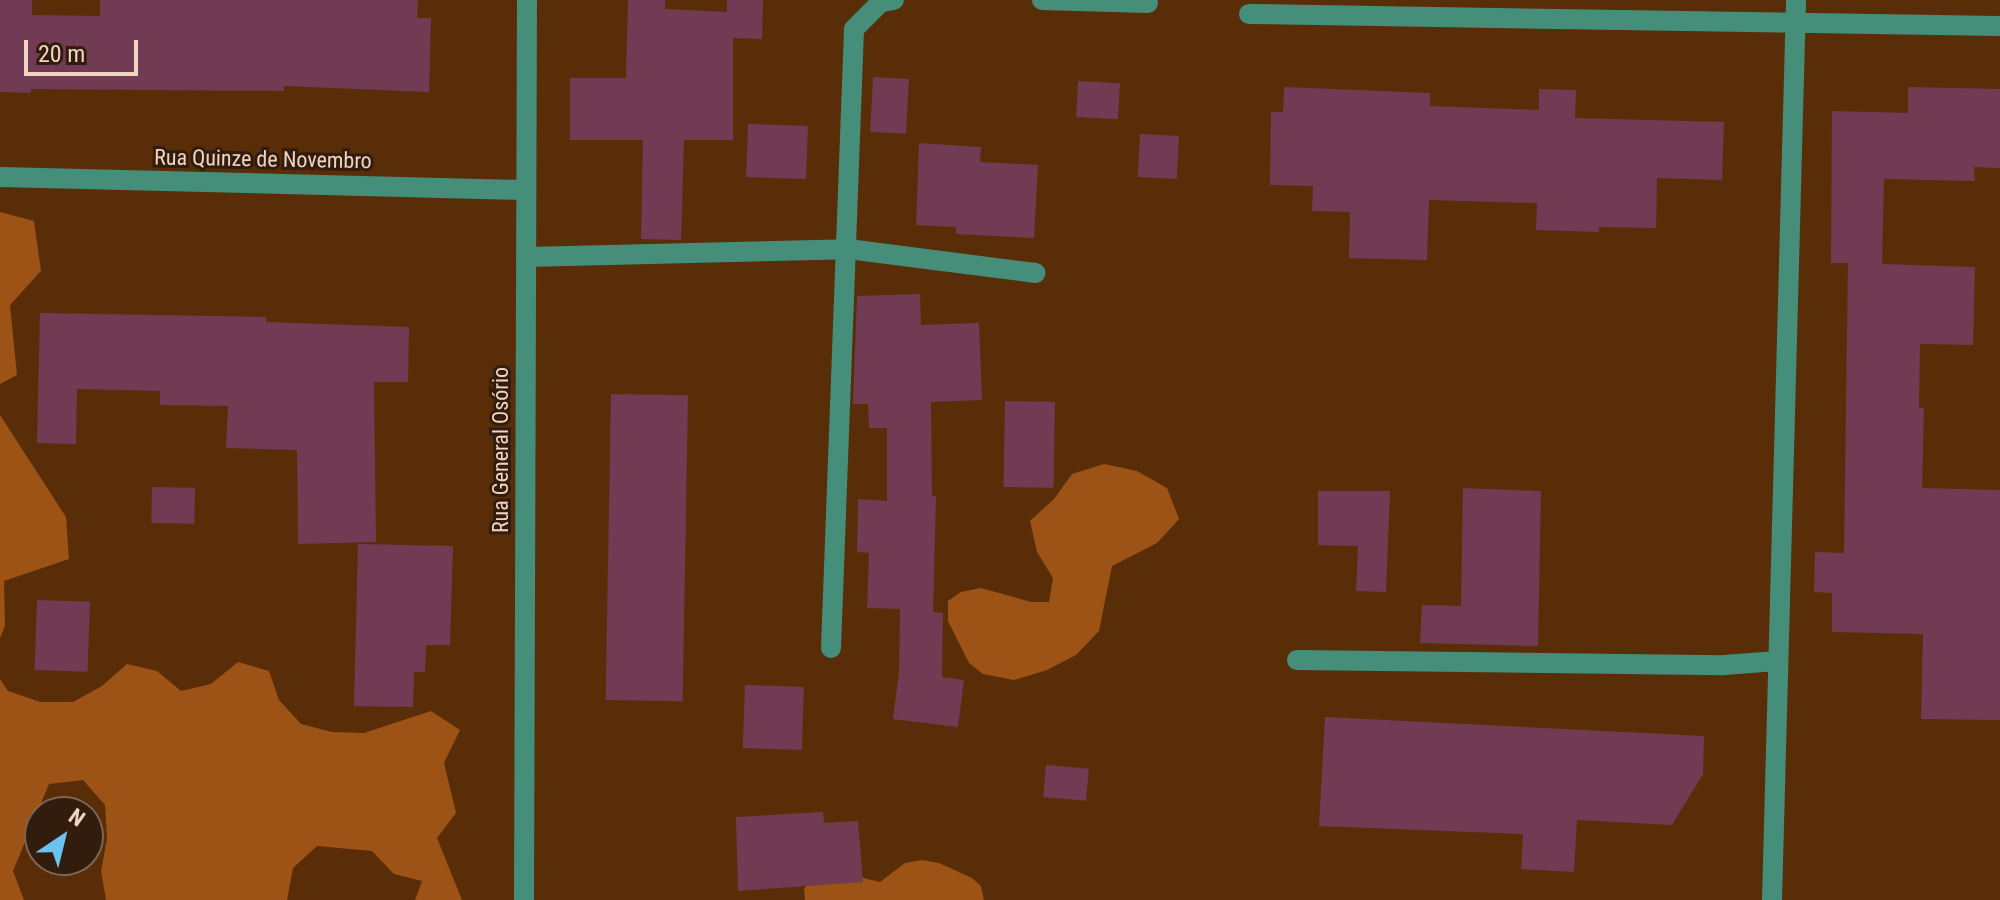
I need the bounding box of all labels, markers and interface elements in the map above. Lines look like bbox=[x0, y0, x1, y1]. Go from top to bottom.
scale bar bbox=[28, 24, 142, 74]
text: 20 m bbox=[38, 40, 85, 68]
street label: Rua Quinze de Novembro bbox=[154, 144, 372, 174]
street label: Rua General Osório bbox=[488, 367, 514, 533]
north arrow bbox=[24, 796, 104, 876]
text: N bbox=[64, 803, 90, 832]

